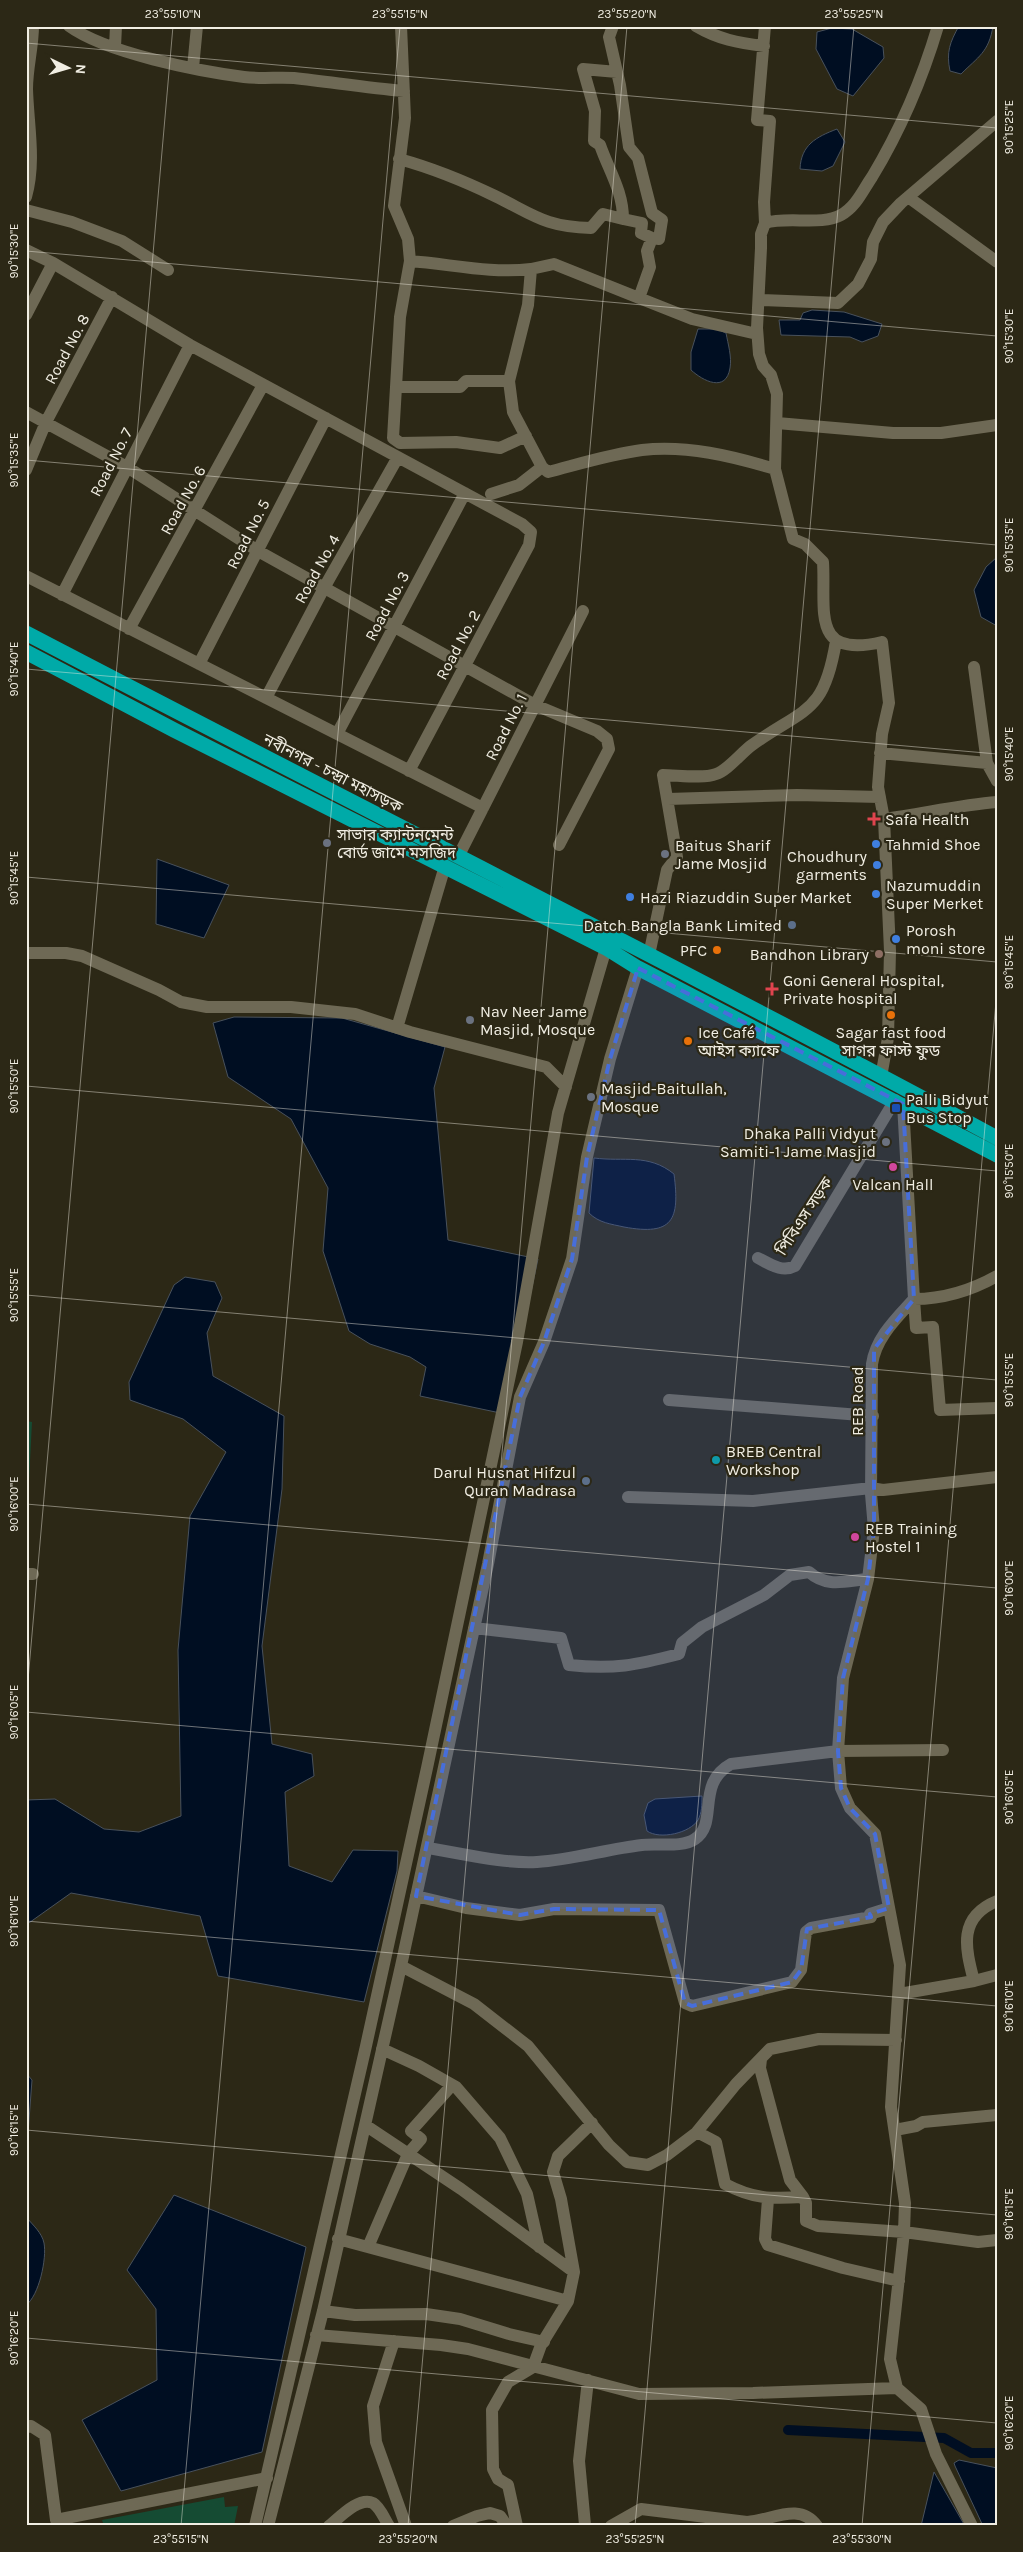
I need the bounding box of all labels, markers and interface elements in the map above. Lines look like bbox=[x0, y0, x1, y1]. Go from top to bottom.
text: 23°55'10"N bbox=[145, 7, 201, 21]
text: 23°55'15"N bbox=[372, 7, 428, 21]
text: 23°55'20"N bbox=[597, 7, 657, 21]
text: 23°55'25"N bbox=[825, 7, 883, 21]
north arrow bbox=[42, 42, 92, 92]
text: N bbox=[72, 63, 89, 75]
text: 90°15'25"E bbox=[1002, 100, 1016, 154]
text: 90°15'30"E bbox=[7, 223, 21, 279]
text: 90°15'30"E bbox=[1002, 308, 1016, 364]
street label: Road No. 8 bbox=[41, 311, 93, 387]
street label: Road No. 7 bbox=[86, 424, 137, 500]
text: 90°15'35"E bbox=[7, 433, 21, 487]
street label: Road No. 6 bbox=[156, 462, 210, 538]
street label: Road No. 5 bbox=[222, 496, 274, 572]
text: 90°15'35"E bbox=[1002, 518, 1016, 572]
street label: Road No. 4 bbox=[290, 531, 344, 607]
street label: Road No. 3 bbox=[361, 568, 413, 644]
street label: Road No. 2 bbox=[432, 607, 484, 683]
text: 90°15'40"E bbox=[7, 642, 21, 696]
street label: Road No. 1 bbox=[481, 690, 531, 764]
text: 90°15'40"E bbox=[1002, 727, 1016, 781]
street label: নবীনগর - চন্দ্রা মহাসড়ক bbox=[259, 729, 407, 817]
place label: Safa Health bbox=[885, 810, 969, 829]
marker: Safa Health bbox=[867, 812, 881, 826]
place label: সাভার ক্যান্টনমেন্ট বোর্ড জামে মসজিদ bbox=[336, 825, 457, 862]
place label: Tahmid Shoe bbox=[886, 835, 980, 854]
place label: Baitus Sharif Jame Mosjid bbox=[675, 836, 771, 873]
marker: সাভার ক্যান্টনমেন্ট বোর্ড জামে মসজিদ bbox=[321, 837, 333, 849]
marker: Tahmid Shoe bbox=[870, 838, 882, 850]
place label: Choudhury garments bbox=[787, 847, 868, 884]
marker: Baitus Sharif Jame Mosjid bbox=[659, 848, 671, 860]
text: 90°15'45"E bbox=[7, 851, 21, 905]
marker: Choudhury garments bbox=[871, 859, 883, 871]
place label: Nazumuddin Super Merket bbox=[886, 876, 983, 913]
place label: Hazi Riazuddin Super Market bbox=[640, 888, 851, 907]
marker: Nazumuddin Super Merket bbox=[870, 888, 882, 900]
marker: Hazi Riazuddin Super Market bbox=[624, 891, 636, 903]
place label: Datch Bangla Bank Limited bbox=[583, 916, 782, 935]
marker: Datch Bangla Bank Limited bbox=[786, 919, 798, 931]
place label: Porosh moni store bbox=[906, 921, 985, 958]
marker: Porosh moni store bbox=[890, 933, 902, 945]
text: 90°15'45"E bbox=[1002, 935, 1016, 989]
place label: PFC bbox=[680, 941, 707, 960]
marker: PFC bbox=[711, 944, 723, 956]
place label: Bandhon Library bbox=[750, 945, 870, 964]
marker: Bandhon Library bbox=[873, 948, 885, 960]
place label: Goni General Hospital, Private hospital bbox=[783, 971, 944, 1008]
marker: Goni General Hospital, Private hospital bbox=[765, 982, 779, 996]
place label: Nav Neer Jame Masjid, Mosque bbox=[480, 1002, 595, 1039]
marker: Sagar fast food সাগর ফাস্ট ফুড bbox=[885, 1009, 897, 1021]
marker: Nav Neer Jame Masjid, Mosque bbox=[464, 1014, 476, 1026]
place label: Ice Café আইস ক্যাফে bbox=[697, 1023, 780, 1060]
place label: Sagar fast food সাগর ফাস্ট ফুড bbox=[836, 1023, 946, 1060]
marker: Ice Café আইস ক্যাফে bbox=[682, 1035, 694, 1047]
text: 90°15'50"E bbox=[7, 1059, 21, 1113]
place label: Masjid-Baitullah, Mosque bbox=[601, 1079, 727, 1116]
place label: Palli Bidyut Bus Stop bbox=[906, 1090, 989, 1127]
marker: Masjid-Baitullah, Mosque bbox=[585, 1091, 597, 1103]
marker: Palli Bidyut Bus Stop bbox=[890, 1102, 902, 1114]
place label: Dhaka Palli Vidyut Samiti-1 Jame Masjid bbox=[720, 1124, 876, 1161]
marker: Dhaka Palli Vidyut Samiti-1 Jame Masjid bbox=[880, 1136, 892, 1148]
text: 90°15'50"E bbox=[1002, 1144, 1016, 1198]
marker: Valcan Hall bbox=[887, 1161, 899, 1173]
street label: পিবিএস সড়ক bbox=[771, 1172, 837, 1259]
place label: Valcan Hall bbox=[853, 1175, 933, 1194]
text: 90°15'55"E bbox=[7, 1268, 21, 1322]
text: 90°15'55"E bbox=[1002, 1353, 1016, 1407]
street label: REB Road bbox=[848, 1366, 867, 1436]
place label: BREB Central Workshop bbox=[726, 1442, 821, 1479]
marker: BREB Central Workshop bbox=[710, 1454, 722, 1466]
place label: Darul Husnat Hifzul Quran Madrasa bbox=[433, 1463, 576, 1500]
marker: Darul Husnat Hifzul Quran Madrasa bbox=[580, 1475, 592, 1487]
text: 90°16'00"E bbox=[7, 1476, 21, 1532]
place label: REB Training Hostel 1 bbox=[865, 1519, 957, 1556]
marker: REB Training Hostel 1 bbox=[849, 1531, 861, 1543]
text: 90°16'00"E bbox=[1002, 1560, 1016, 1616]
text: 90°16'05"E bbox=[7, 1685, 21, 1739]
text: 90°16'05"E bbox=[1002, 1770, 1016, 1824]
text: 90°16'10"E bbox=[7, 1895, 21, 1947]
text: 90°16'10"E bbox=[1002, 1980, 1016, 2032]
text: 90°16'15"E bbox=[7, 2104, 21, 2156]
text: 90°16'15"E bbox=[1002, 2188, 1016, 2240]
text: 90°16'20"E bbox=[7, 2310, 21, 2366]
text: 90°16'20"E bbox=[1002, 2395, 1016, 2451]
text: 23°55'15"N bbox=[153, 2532, 209, 2546]
text: 23°55'20"N bbox=[378, 2532, 438, 2546]
text: 23°55'25"N bbox=[606, 2532, 664, 2546]
text: 23°55'30"N bbox=[832, 2532, 892, 2546]

